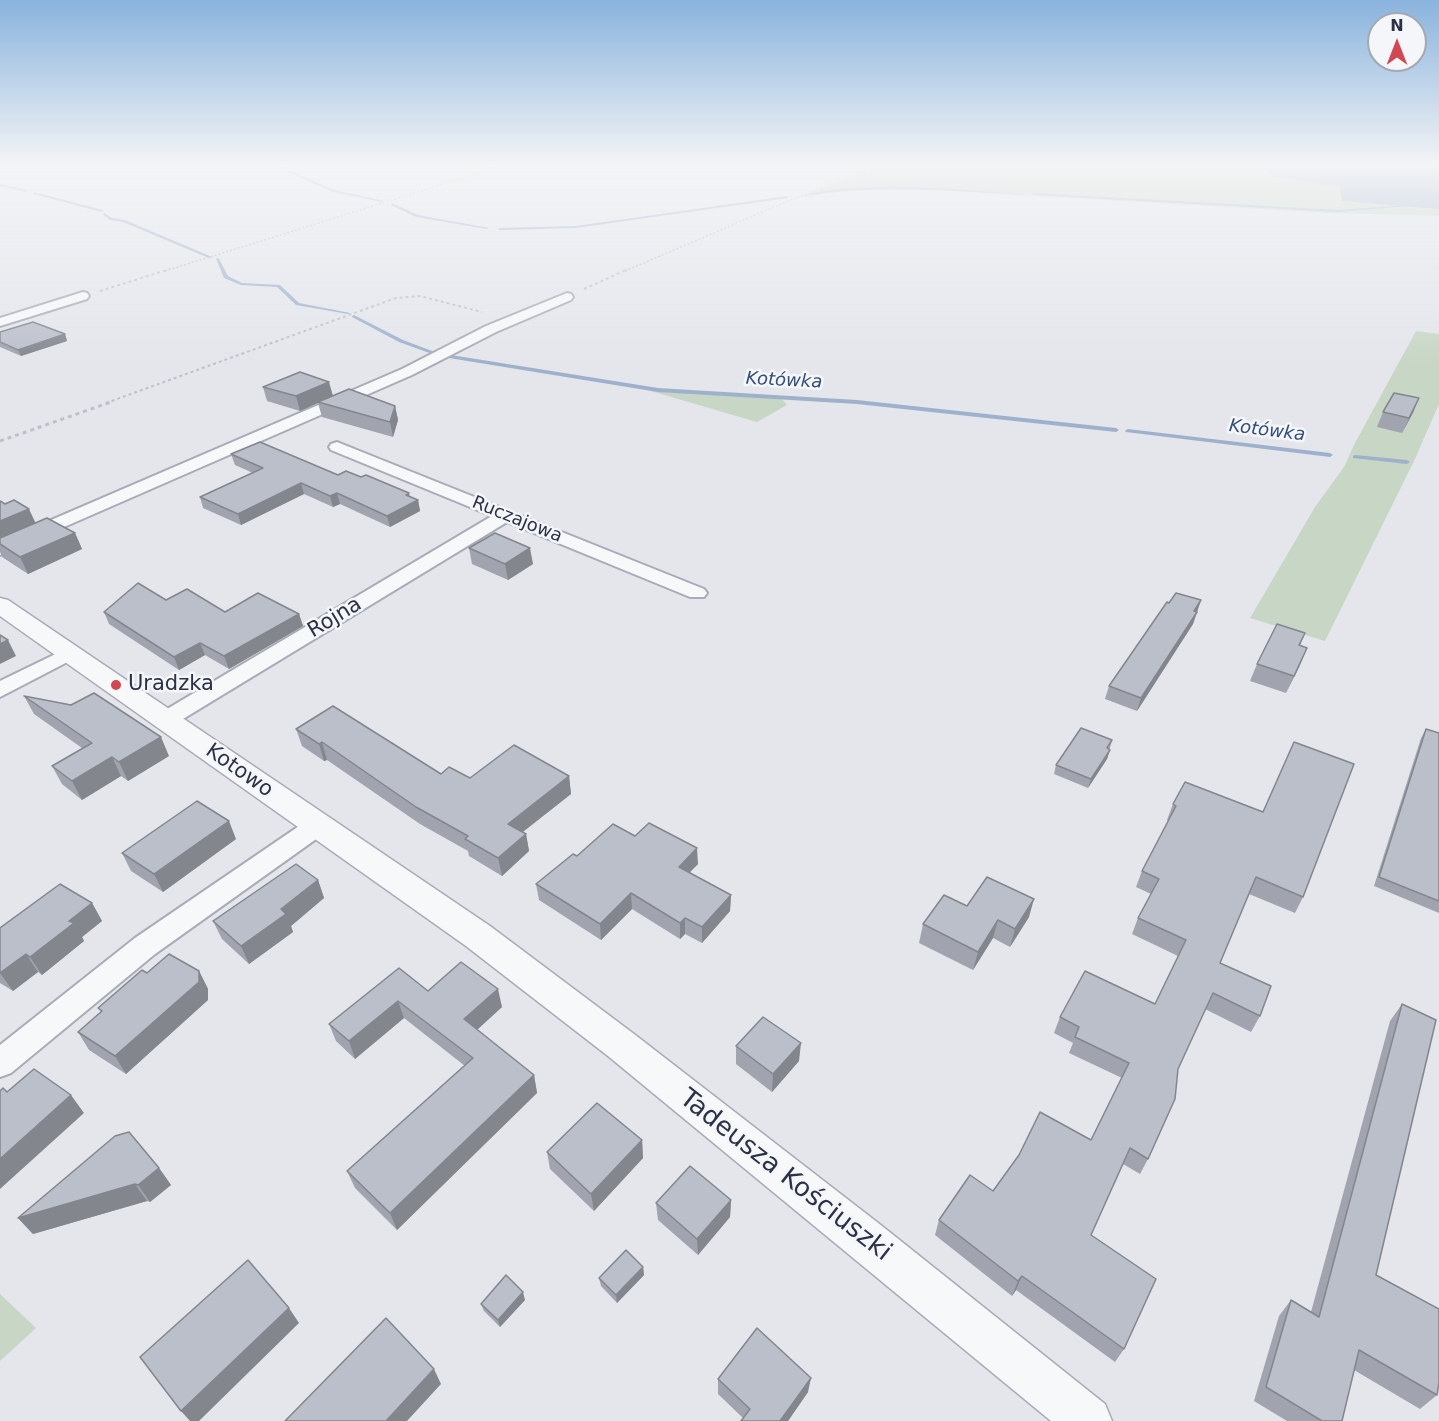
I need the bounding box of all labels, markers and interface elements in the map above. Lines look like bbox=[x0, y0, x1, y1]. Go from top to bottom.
north arrow bbox=[1367, 12, 1427, 72]
text: N bbox=[1390, 16, 1404, 35]
water label: Kotówka bbox=[745, 368, 823, 394]
water label: Kotówka bbox=[1228, 416, 1306, 446]
street label: Ruczajowa bbox=[469, 492, 565, 548]
street label: Rojna bbox=[303, 592, 367, 644]
place label: Uradzka bbox=[128, 672, 214, 698]
marker: Uradzka bbox=[109, 678, 123, 692]
street label: Kotowo bbox=[200, 739, 278, 803]
street label: Tadeusza Kościuszki bbox=[673, 1083, 897, 1269]

